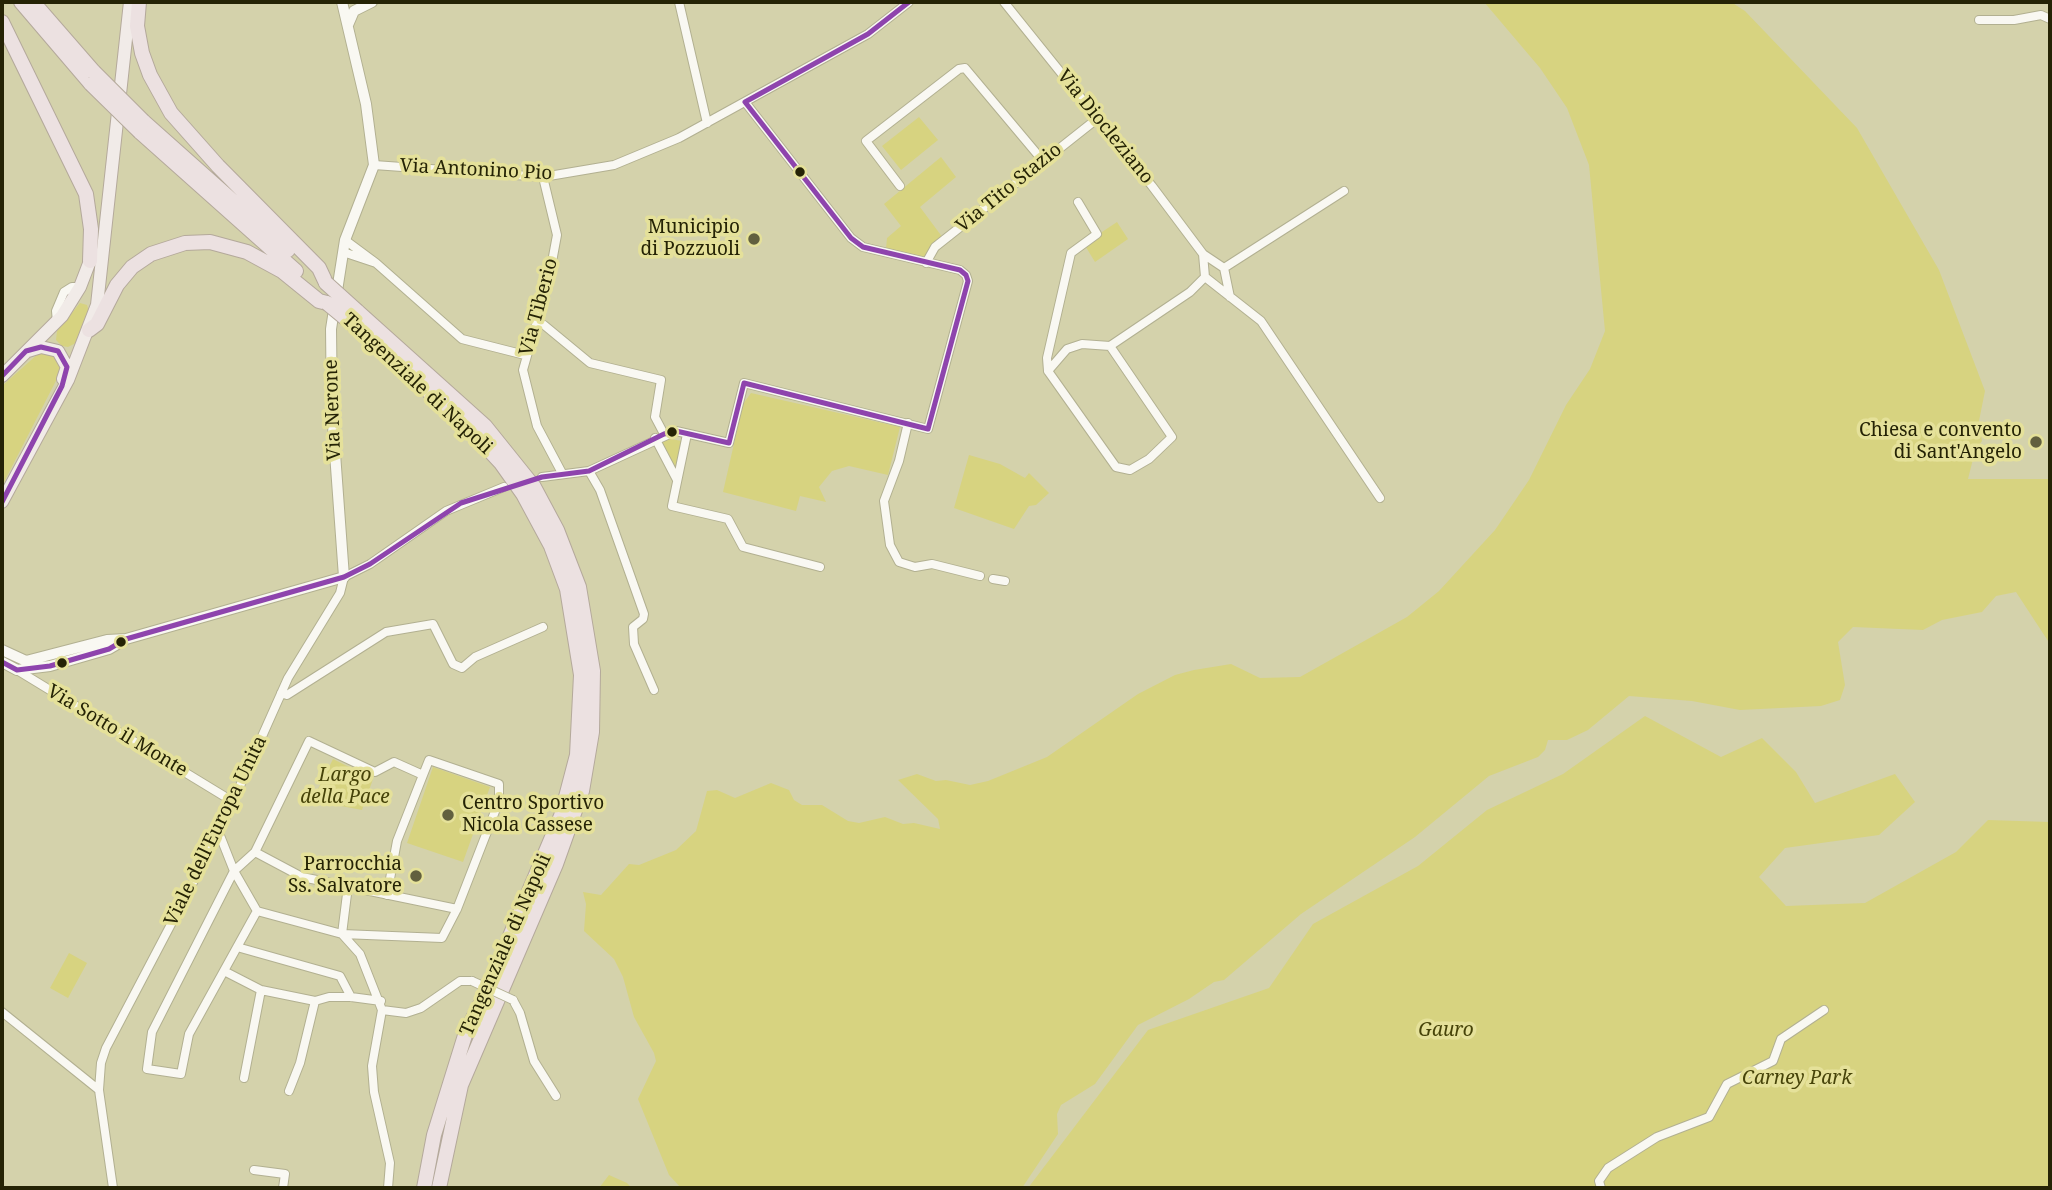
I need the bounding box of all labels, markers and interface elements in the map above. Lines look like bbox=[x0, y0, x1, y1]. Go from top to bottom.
street label: Via Diocleziano bbox=[1052, 65, 1158, 189]
street label: Via Tito Stazio bbox=[952, 138, 1066, 238]
street label: Via Antonino Pio bbox=[399, 155, 553, 185]
unlabelled marker bbox=[793, 165, 807, 179]
place label: Municipio di Pozzuoli bbox=[640, 217, 740, 261]
marker: Municipio di Pozzuoli bbox=[746, 231, 762, 247]
street label: Via Tiberio bbox=[515, 256, 563, 358]
street label: Tangenziale di Napoli bbox=[337, 309, 497, 459]
street label: Via Nerone bbox=[320, 359, 346, 461]
place label: Chiesa e convento di Sant'Angelo bbox=[1859, 420, 2022, 464]
unlabelled marker bbox=[665, 425, 679, 439]
marker: Chiesa e convento di Sant'Angelo bbox=[2028, 434, 2044, 450]
unlabelled marker bbox=[114, 635, 128, 649]
unlabelled marker bbox=[55, 656, 69, 670]
street label: Via Sotto il Monte bbox=[43, 680, 191, 782]
street label: Viale dell'Europa Unita bbox=[160, 732, 272, 930]
park label: Largo della Pace bbox=[300, 765, 390, 809]
place label: Centro Sportivo Nicola Cassese bbox=[462, 793, 604, 837]
marker: Centro Sportivo Nicola Cassese bbox=[440, 807, 456, 823]
street label: Tangenziale di Napoli bbox=[456, 851, 556, 1039]
place label: Parrocchia Ss. Salvatore bbox=[288, 854, 402, 898]
marker: Parrocchia Ss. Salvatore bbox=[408, 868, 424, 884]
park label: Gauro bbox=[1418, 1020, 1474, 1042]
park label: Carney Park bbox=[1742, 1068, 1852, 1090]

